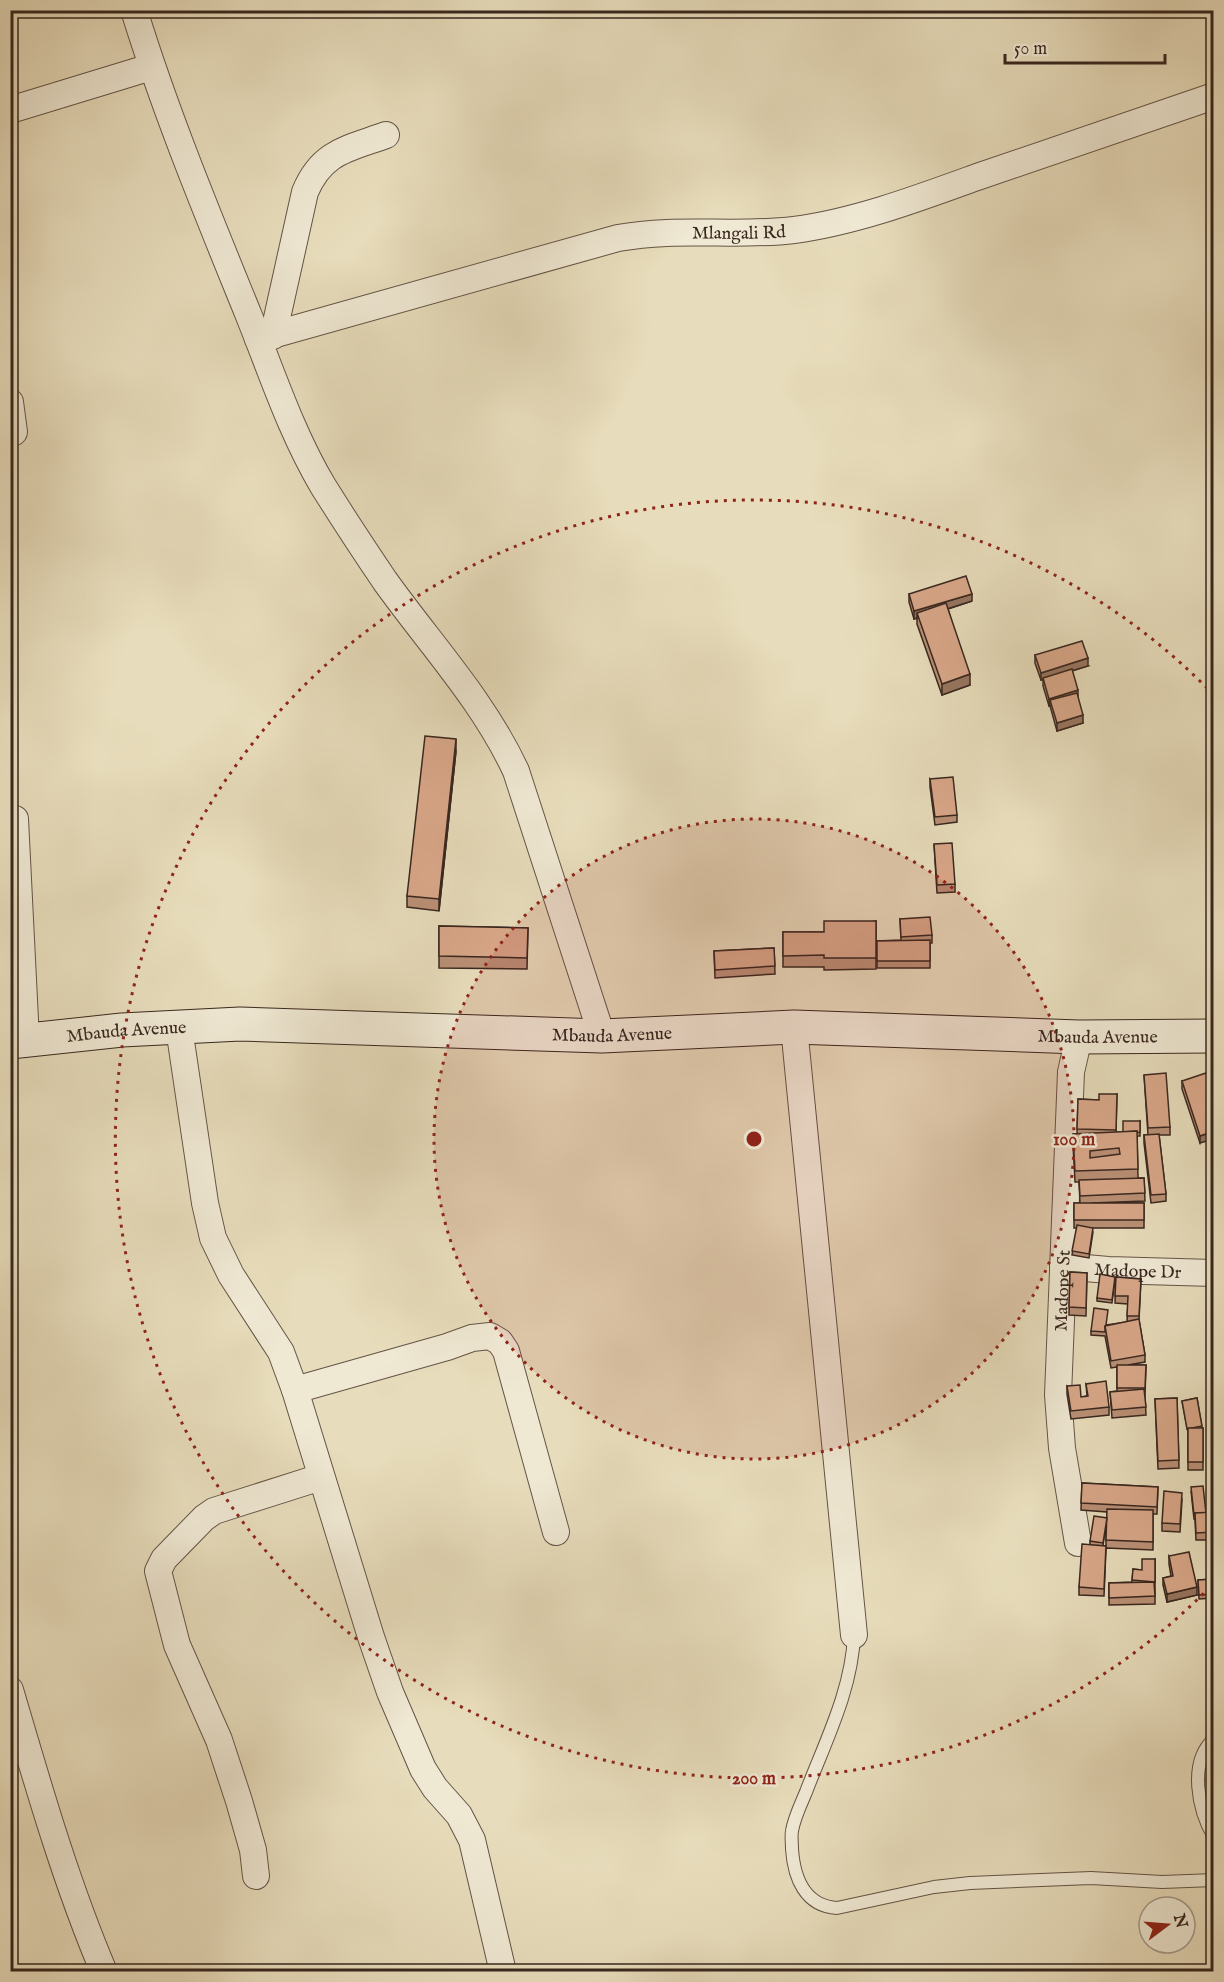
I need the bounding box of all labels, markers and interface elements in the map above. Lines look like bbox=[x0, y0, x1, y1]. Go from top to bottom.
scale bar bbox=[1005, 27, 1166, 65]
text: 50 m bbox=[1014, 38, 1047, 61]
street label: Mlangali Rd bbox=[692, 221, 787, 246]
street label: Mbauda Avenue bbox=[66, 1017, 187, 1049]
street label: Mbauda Avenue bbox=[552, 1023, 673, 1049]
street label: Mbauda Avenue bbox=[1037, 1026, 1158, 1050]
centre of rings bbox=[744, 1129, 764, 1149]
text: 100 m bbox=[1053, 1129, 1095, 1152]
street label: Madope St bbox=[1051, 1249, 1077, 1332]
street label: Madope Dr bbox=[1093, 1259, 1182, 1285]
text: 200 m bbox=[732, 1768, 776, 1791]
north arrow bbox=[1137, 1895, 1197, 1955]
text: N bbox=[1168, 1911, 1191, 1931]

